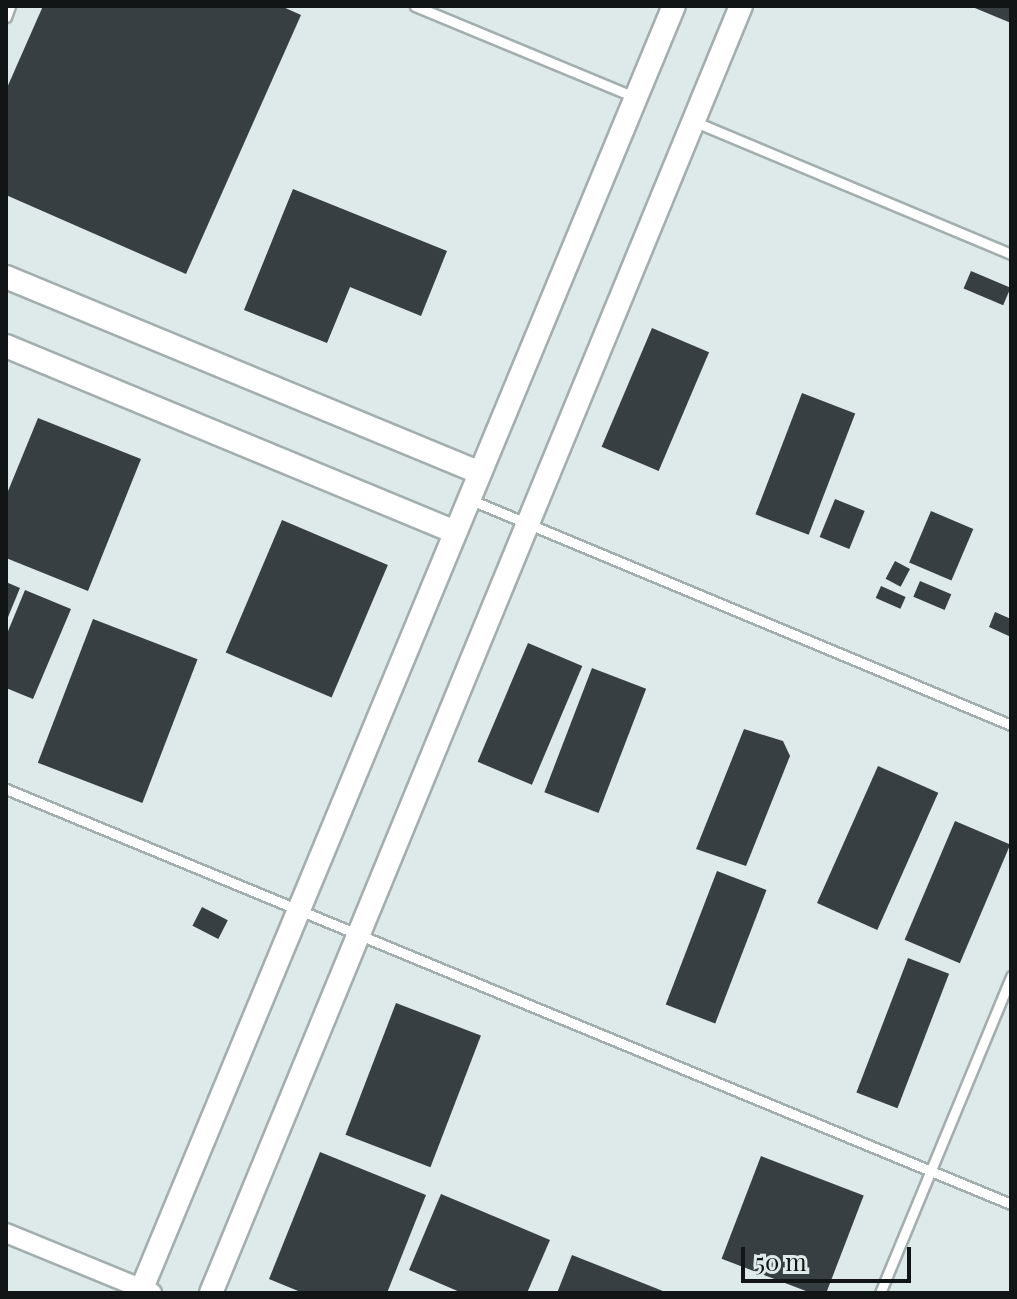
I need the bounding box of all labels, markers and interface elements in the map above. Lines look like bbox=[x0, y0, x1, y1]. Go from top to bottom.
scale bar bbox=[745, 1231, 915, 1281]
text: 50 m bbox=[755, 1245, 807, 1277]

